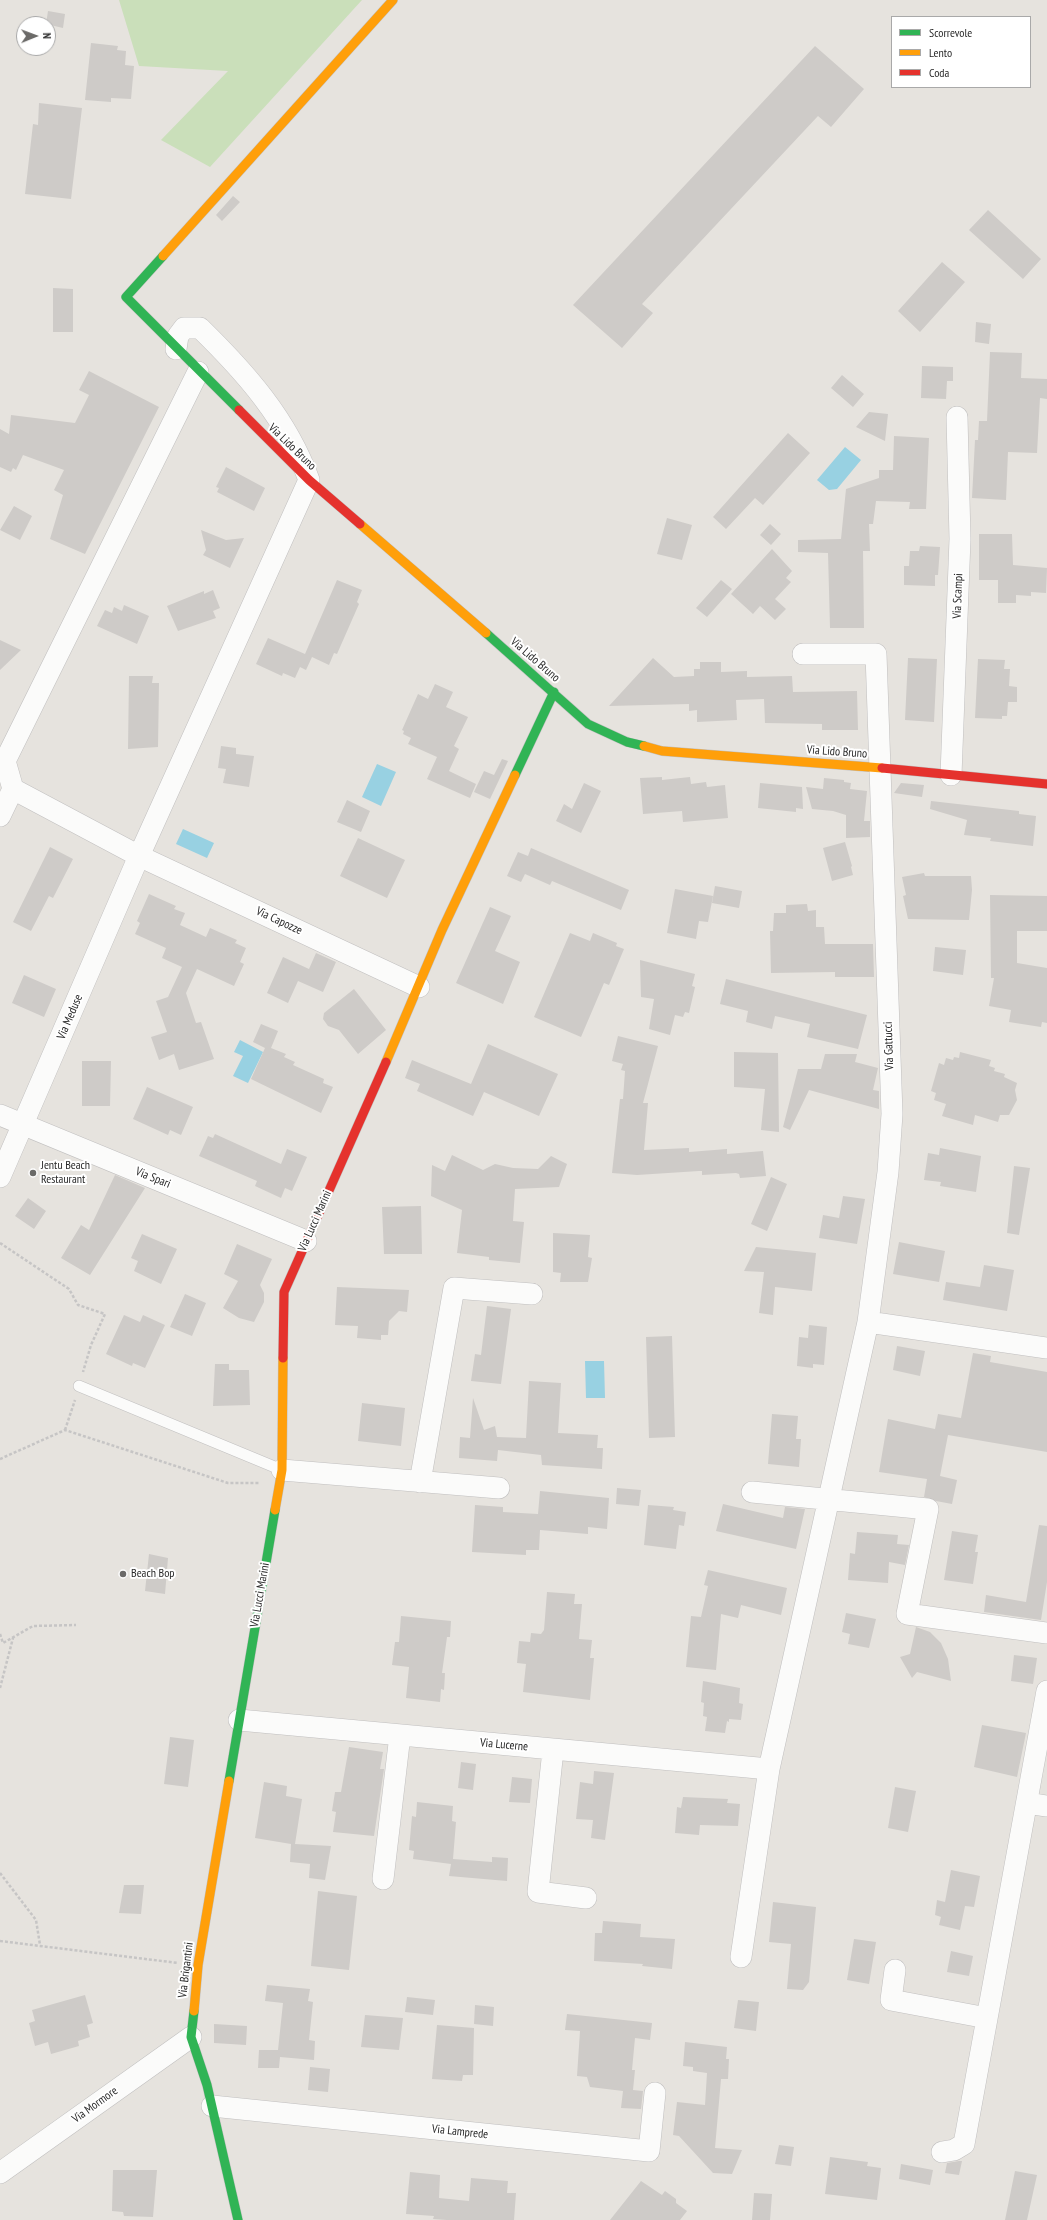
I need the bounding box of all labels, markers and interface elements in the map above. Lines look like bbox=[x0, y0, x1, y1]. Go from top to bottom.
north arrow bbox=[16, 16, 56, 56]
legend bbox=[891, 16, 1031, 88]
text: Scorrevole bbox=[929, 25, 972, 40]
text: N bbox=[40, 33, 54, 39]
text: Lento bbox=[929, 45, 952, 60]
text: Coda bbox=[929, 65, 949, 80]
street label: Via Lido Bruno bbox=[265, 421, 319, 473]
street label: Via Scampi bbox=[950, 573, 966, 619]
street label: Via Lido Bruno bbox=[507, 635, 563, 685]
street label: Via Lido Bruno bbox=[806, 743, 868, 761]
street label: Via Capozze bbox=[254, 904, 304, 938]
street label: Via Meduse bbox=[54, 992, 86, 1042]
street label: Via Gattucci bbox=[881, 1021, 897, 1071]
place label: Jentu Beach Restaurant bbox=[41, 1159, 90, 1187]
street label: Via Spari bbox=[133, 1164, 173, 1192]
marker: Jentu Beach Restaurant bbox=[28, 1168, 38, 1178]
street label: Via Lucci Marini bbox=[295, 1188, 335, 1254]
street label: Via Lucci Marini bbox=[247, 1562, 273, 1628]
place label: Beach Bop bbox=[131, 1567, 175, 1581]
marker: Beach Bop bbox=[118, 1569, 128, 1579]
street label: Via Lucerne bbox=[479, 1736, 529, 1754]
street label: Via Brigantini bbox=[175, 1941, 197, 1999]
street label: Via Mormore bbox=[69, 2084, 121, 2126]
street label: Via Lamprede bbox=[431, 2122, 489, 2142]

